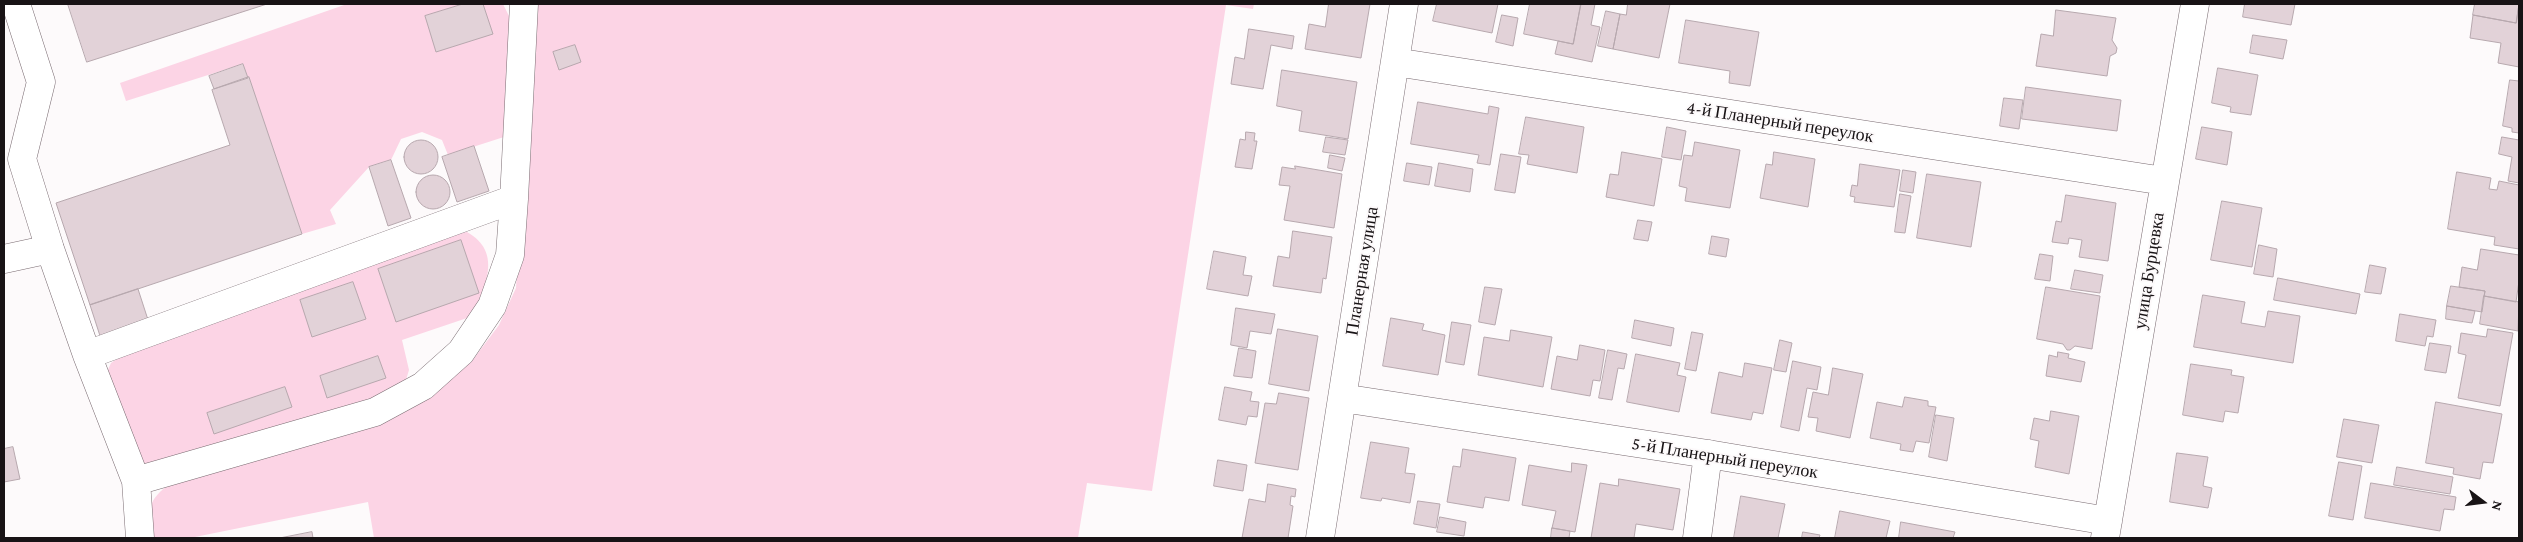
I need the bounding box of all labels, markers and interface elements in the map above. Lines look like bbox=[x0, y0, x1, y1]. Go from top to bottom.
street label: 4-й Планерный переулок bbox=[1685, 97, 1875, 147]
street label: Планерная улица bbox=[1341, 205, 1383, 337]
street label: улица Бурцевка bbox=[2129, 211, 2169, 331]
street label: 5-й Планерный переулок bbox=[1630, 433, 1820, 483]
north arrow bbox=[2458, 477, 2508, 527]
text: N bbox=[2489, 499, 2506, 513]

